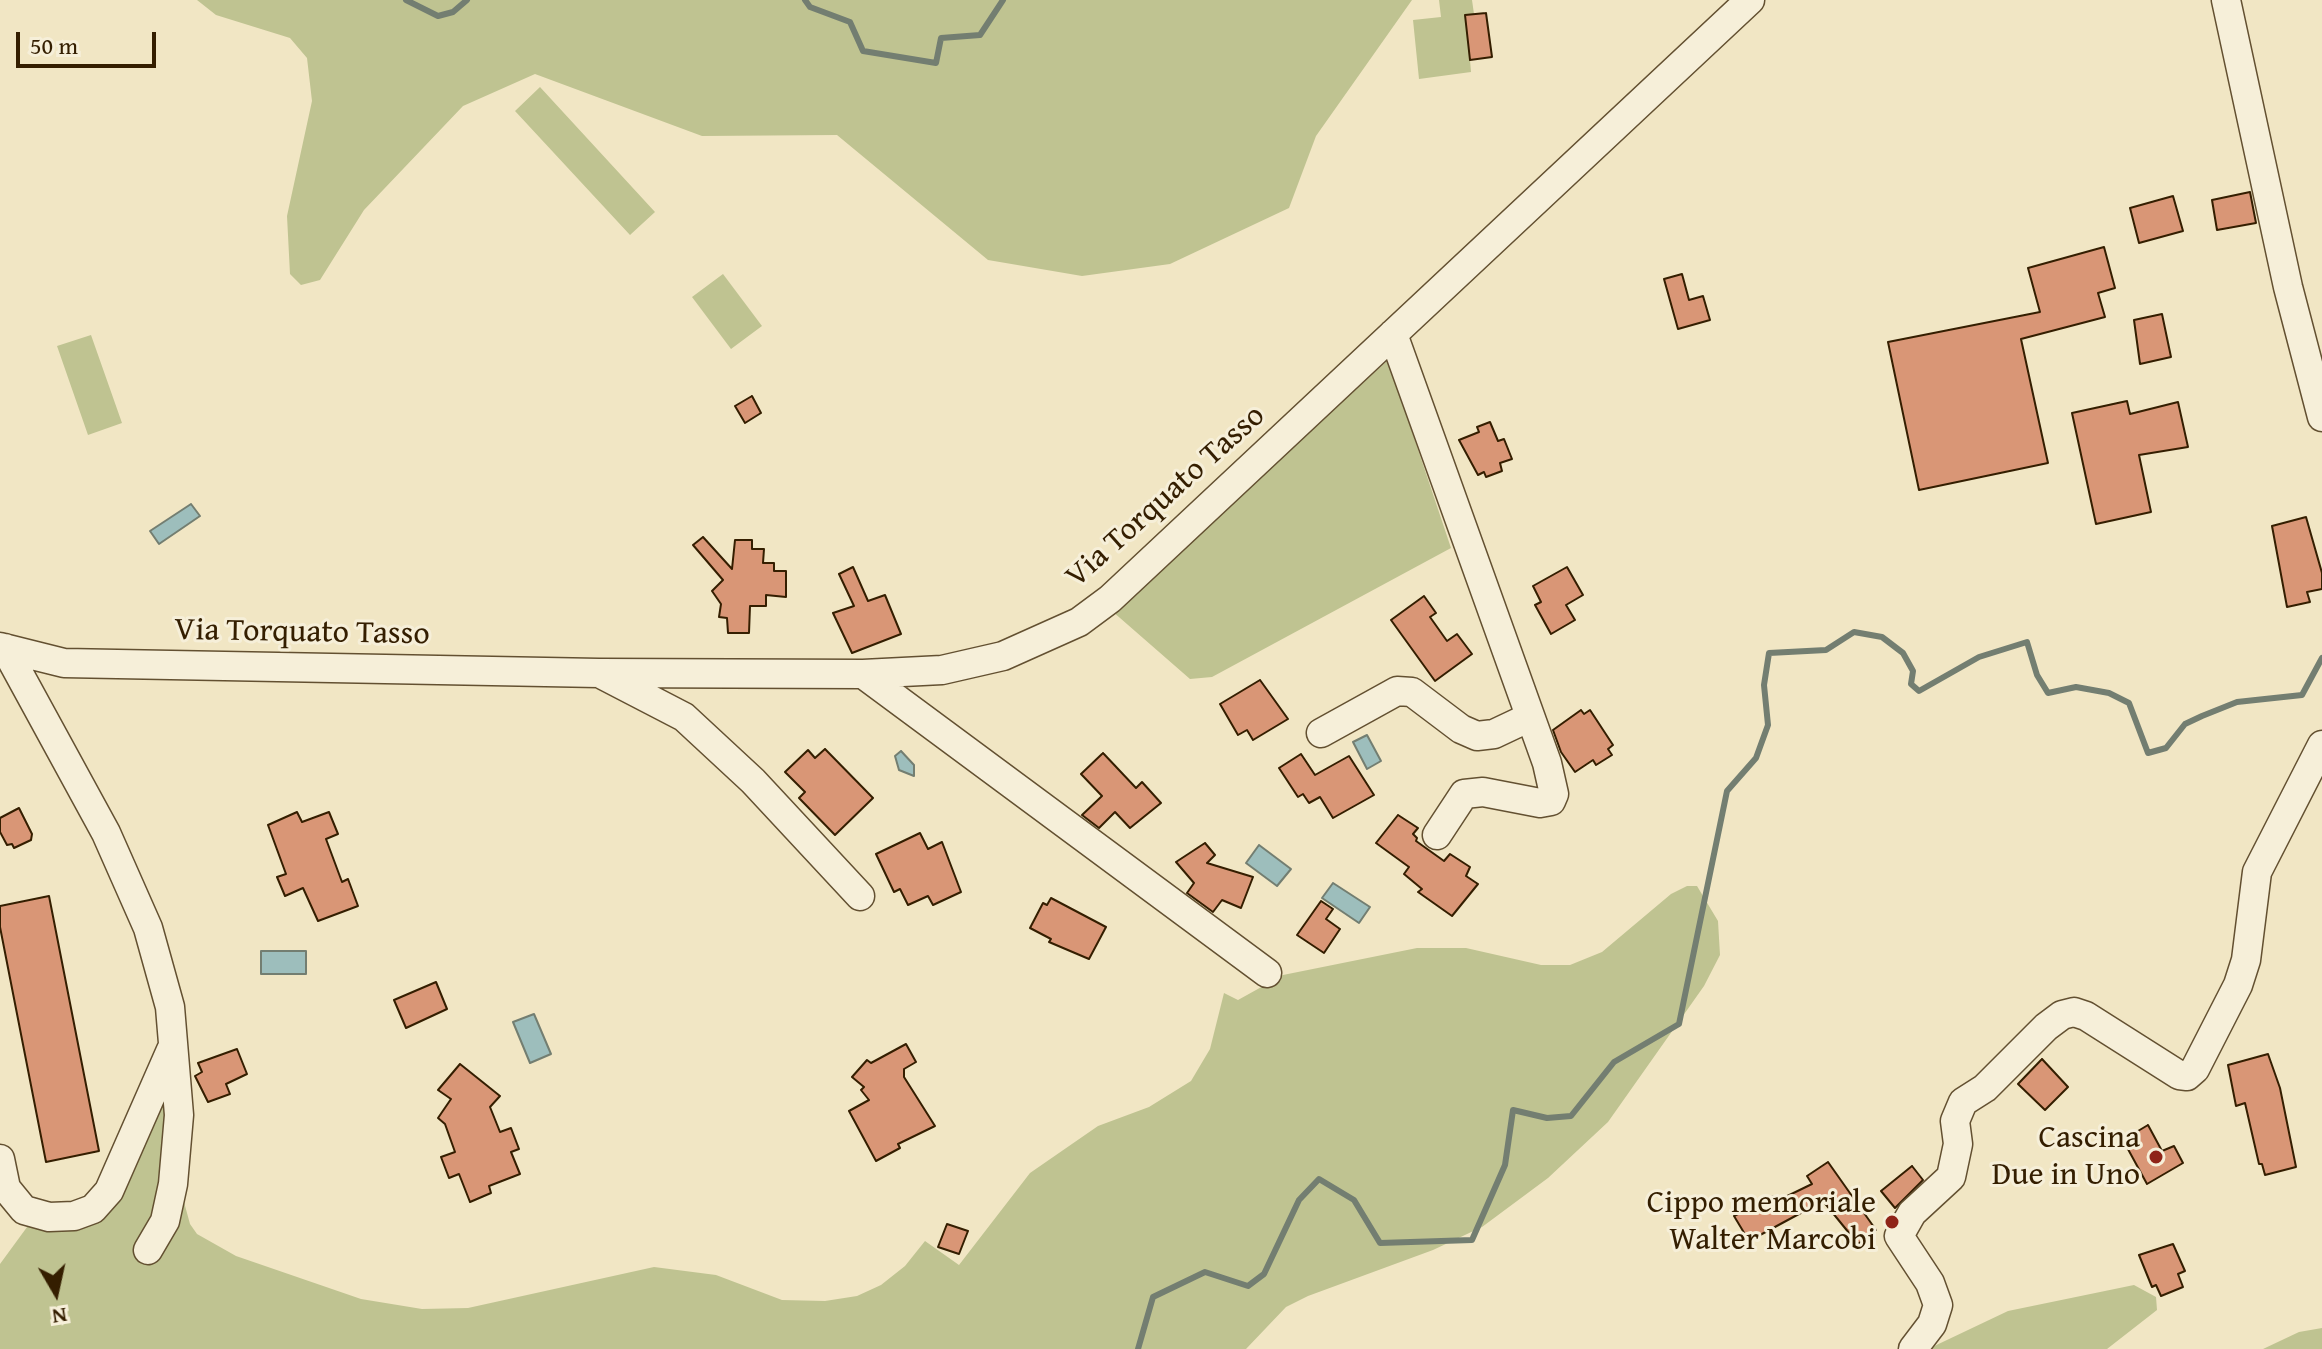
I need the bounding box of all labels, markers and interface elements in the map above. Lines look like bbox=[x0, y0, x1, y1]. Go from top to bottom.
scale bar bbox=[20, 16, 160, 66]
text: 50 m bbox=[30, 28, 78, 63]
street label: Via Torquato Tasso bbox=[1058, 397, 1274, 597]
street label: Via Torquato Tasso bbox=[174, 612, 430, 654]
place label: Cascina Due in Uno bbox=[1992, 1120, 2140, 1195]
marker: Cascina Due in Uno bbox=[2147, 1148, 2165, 1166]
place label: Cippo memoriale Walter Marcobi bbox=[1647, 1185, 1876, 1260]
marker: Cippo memoriale Walter Marcobi bbox=[1883, 1213, 1901, 1231]
north arrow bbox=[16, 1253, 96, 1333]
text: N bbox=[50, 1300, 70, 1334]

